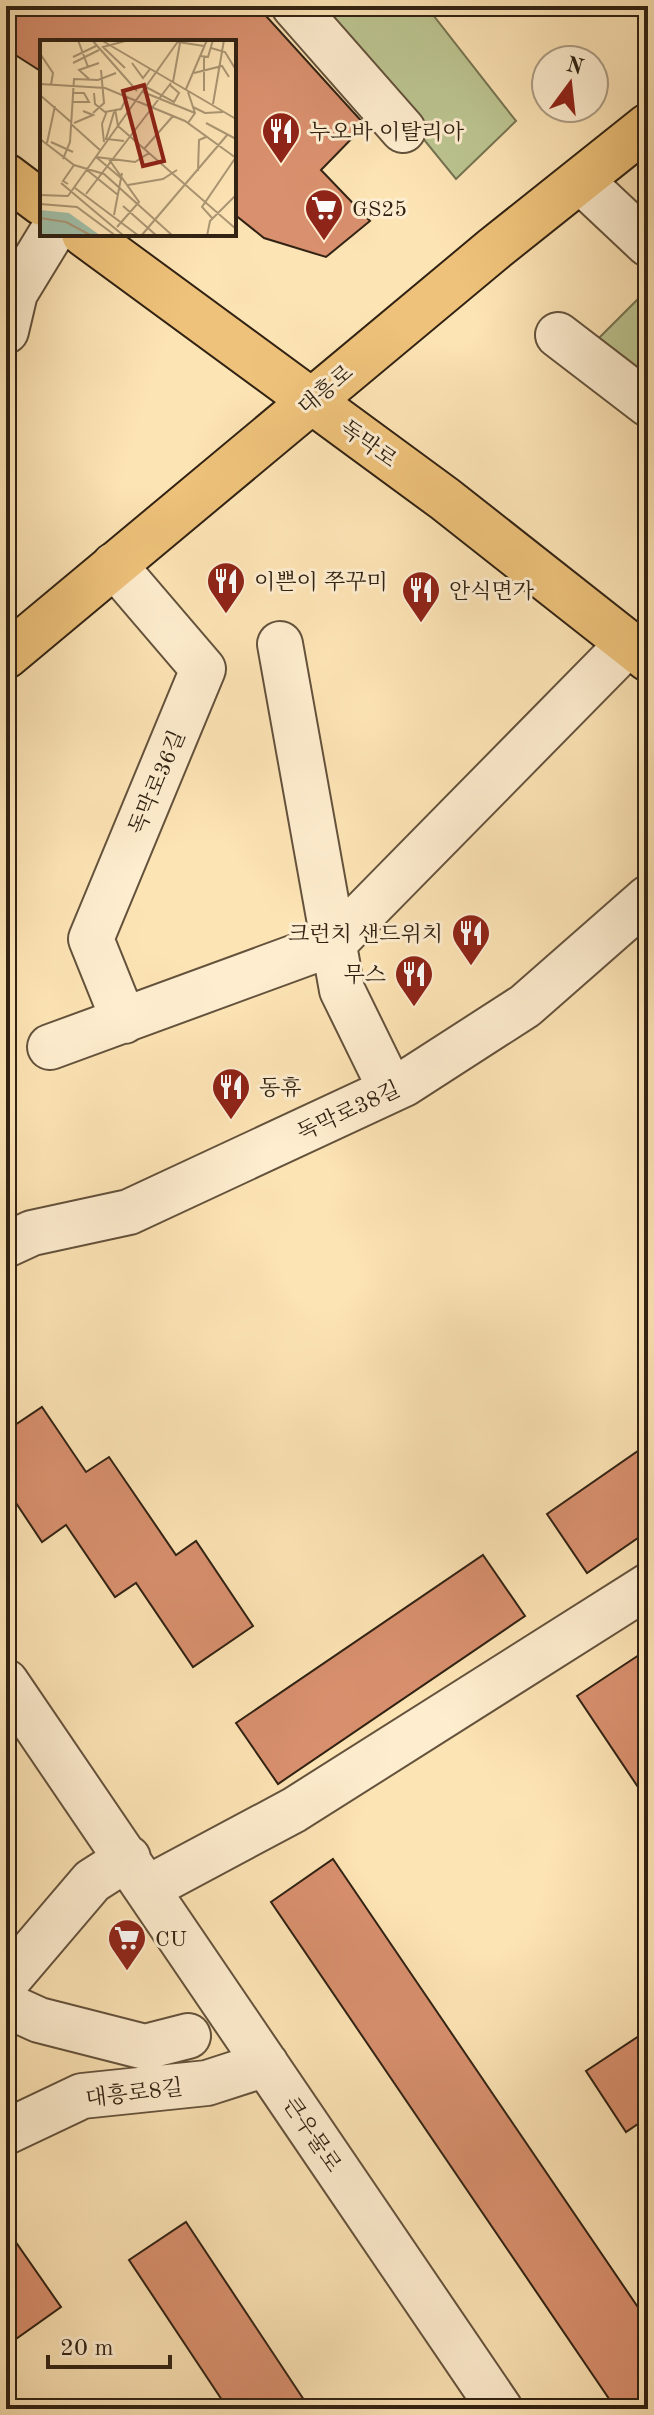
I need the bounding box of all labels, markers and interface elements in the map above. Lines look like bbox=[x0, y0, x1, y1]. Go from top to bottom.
inset map bbox=[40, 40, 236, 236]
north arrow bbox=[530, 44, 610, 124]
text: N bbox=[564, 54, 586, 79]
restaurant icon: 누오바 이탈리아 bbox=[260, 110, 302, 165]
place label: 누오바 이탈리아 bbox=[309, 121, 465, 144]
supermarket icon: GS25 bbox=[303, 187, 345, 242]
place label: GS25 bbox=[352, 199, 407, 221]
street label: 대흥로 bbox=[294, 360, 358, 419]
street label: 독막로 bbox=[336, 416, 401, 472]
restaurant icon: 이쁜이 쭈꾸미 bbox=[205, 560, 247, 615]
restaurant icon: 안식면가 bbox=[400, 569, 442, 624]
place label: 이쁜이 쭈꾸미 bbox=[254, 570, 388, 594]
place label: 안식면가 bbox=[449, 580, 535, 603]
street label: 독막로36길 bbox=[125, 727, 190, 838]
restaurant icon: 크런치 샌드위치 bbox=[450, 912, 492, 967]
place label: 크런치 샌드위치 bbox=[288, 923, 443, 946]
restaurant icon: 무스 bbox=[393, 953, 435, 1008]
place label: 무스 bbox=[343, 964, 386, 987]
restaurant icon: 동휴 bbox=[210, 1066, 252, 1121]
place label: 동휴 bbox=[259, 1076, 302, 1100]
street label: 독막로38길 bbox=[294, 1078, 404, 1145]
supermarket icon: CU bbox=[106, 1917, 148, 1972]
place label: CU bbox=[155, 1929, 187, 1951]
street label: 대흥로8길 bbox=[84, 2075, 184, 2111]
street label: 큰우물로 bbox=[278, 2093, 345, 2177]
scale bar bbox=[48, 2319, 170, 2369]
text: 20 m bbox=[60, 2337, 114, 2361]

